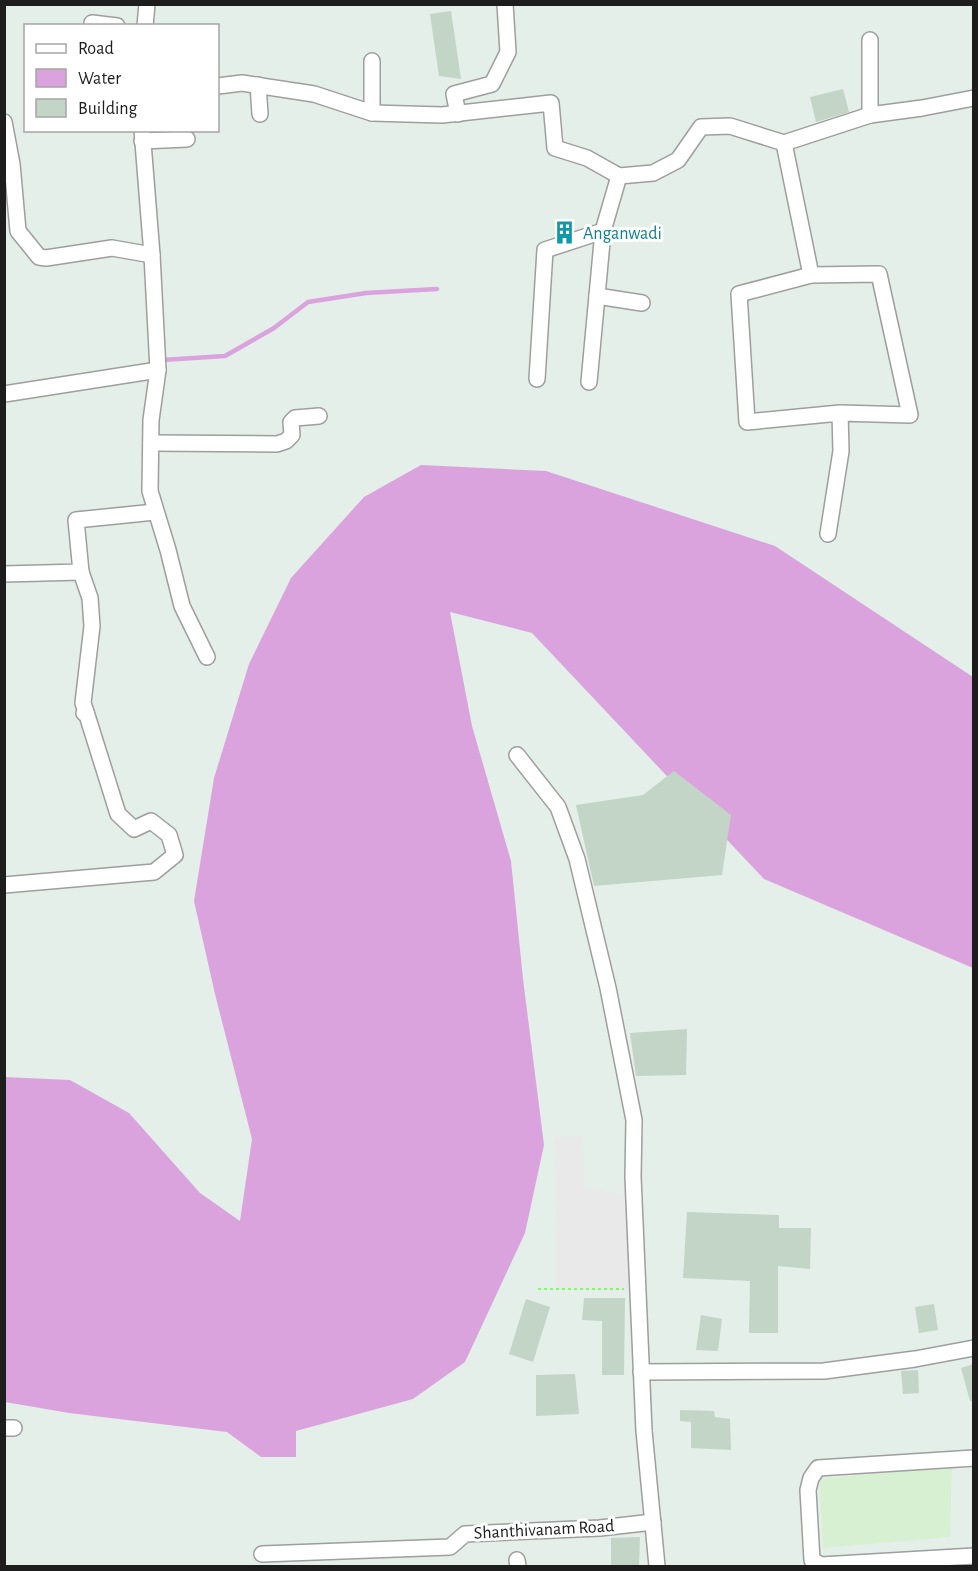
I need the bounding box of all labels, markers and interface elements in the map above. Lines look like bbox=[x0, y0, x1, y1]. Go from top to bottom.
legend bbox=[24, 24, 219, 132]
text: Road bbox=[78, 40, 114, 58]
text: Water bbox=[78, 70, 121, 88]
text: Building bbox=[78, 100, 138, 118]
building icon: Anganwadi bbox=[552, 220, 578, 246]
place label: Anganwadi bbox=[583, 225, 662, 243]
street label: Shanthivanam Road bbox=[473, 1517, 615, 1543]

